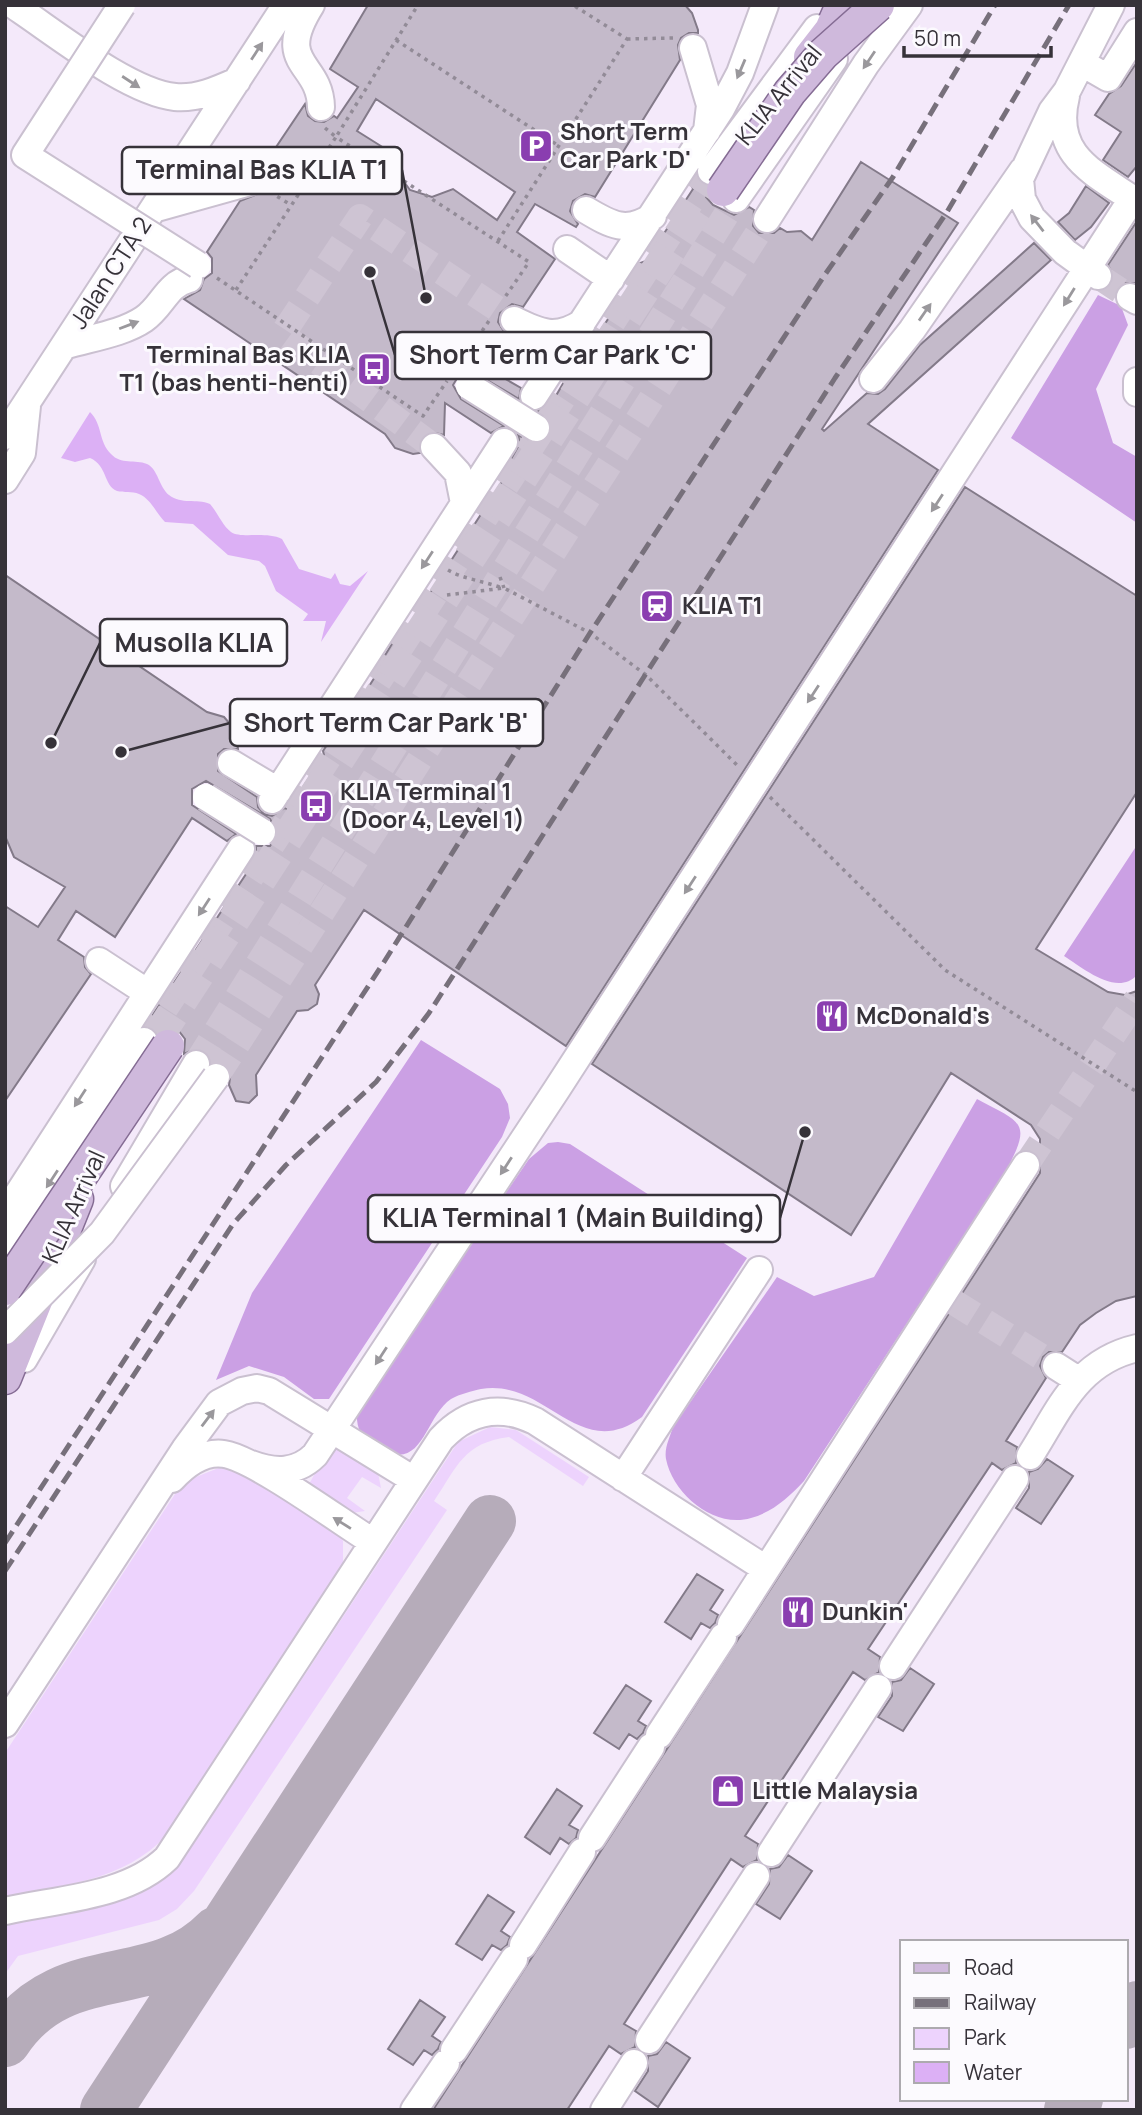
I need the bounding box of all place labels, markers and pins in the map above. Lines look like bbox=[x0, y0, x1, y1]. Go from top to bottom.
place label: Short Term Car Park 'D' bbox=[560, 114, 691, 175]
parking icon: Short Term Car Park 'D' bbox=[517, 127, 555, 165]
callout: Terminal Bas KLIA T1 bbox=[122, 147, 402, 194]
callout: Short Term Car Park 'C' bbox=[395, 332, 711, 379]
place label: Terminal Bas KLIA T1 (bas henti-henti) bbox=[119, 337, 350, 398]
bus stop icon: Terminal Bas KLIA T1 (bas henti-henti) bbox=[355, 350, 393, 388]
station icon: KLIA T1 bbox=[638, 587, 676, 625]
place label: KLIA T1 bbox=[682, 588, 763, 621]
callout: Musolla KLIA bbox=[100, 619, 287, 666]
callout: Short Term Car Park 'B' bbox=[230, 699, 543, 746]
place label: KLIA Terminal 1 (Door 4, Level 1) bbox=[340, 774, 525, 835]
bus stop icon: KLIA Terminal 1 (Door 4, Level 1) bbox=[297, 787, 335, 825]
restaurant icon: McDonald's bbox=[813, 997, 851, 1035]
place label: McDonald's bbox=[856, 998, 990, 1031]
callout: KLIA Terminal 1 (Main Building) bbox=[368, 1195, 780, 1242]
restaurant icon: Dunkin' bbox=[779, 1593, 817, 1631]
place label: Dunkin' bbox=[822, 1594, 909, 1627]
shop icon: Little Malaysia bbox=[709, 1772, 747, 1810]
place label: Little Malaysia bbox=[752, 1773, 918, 1806]

